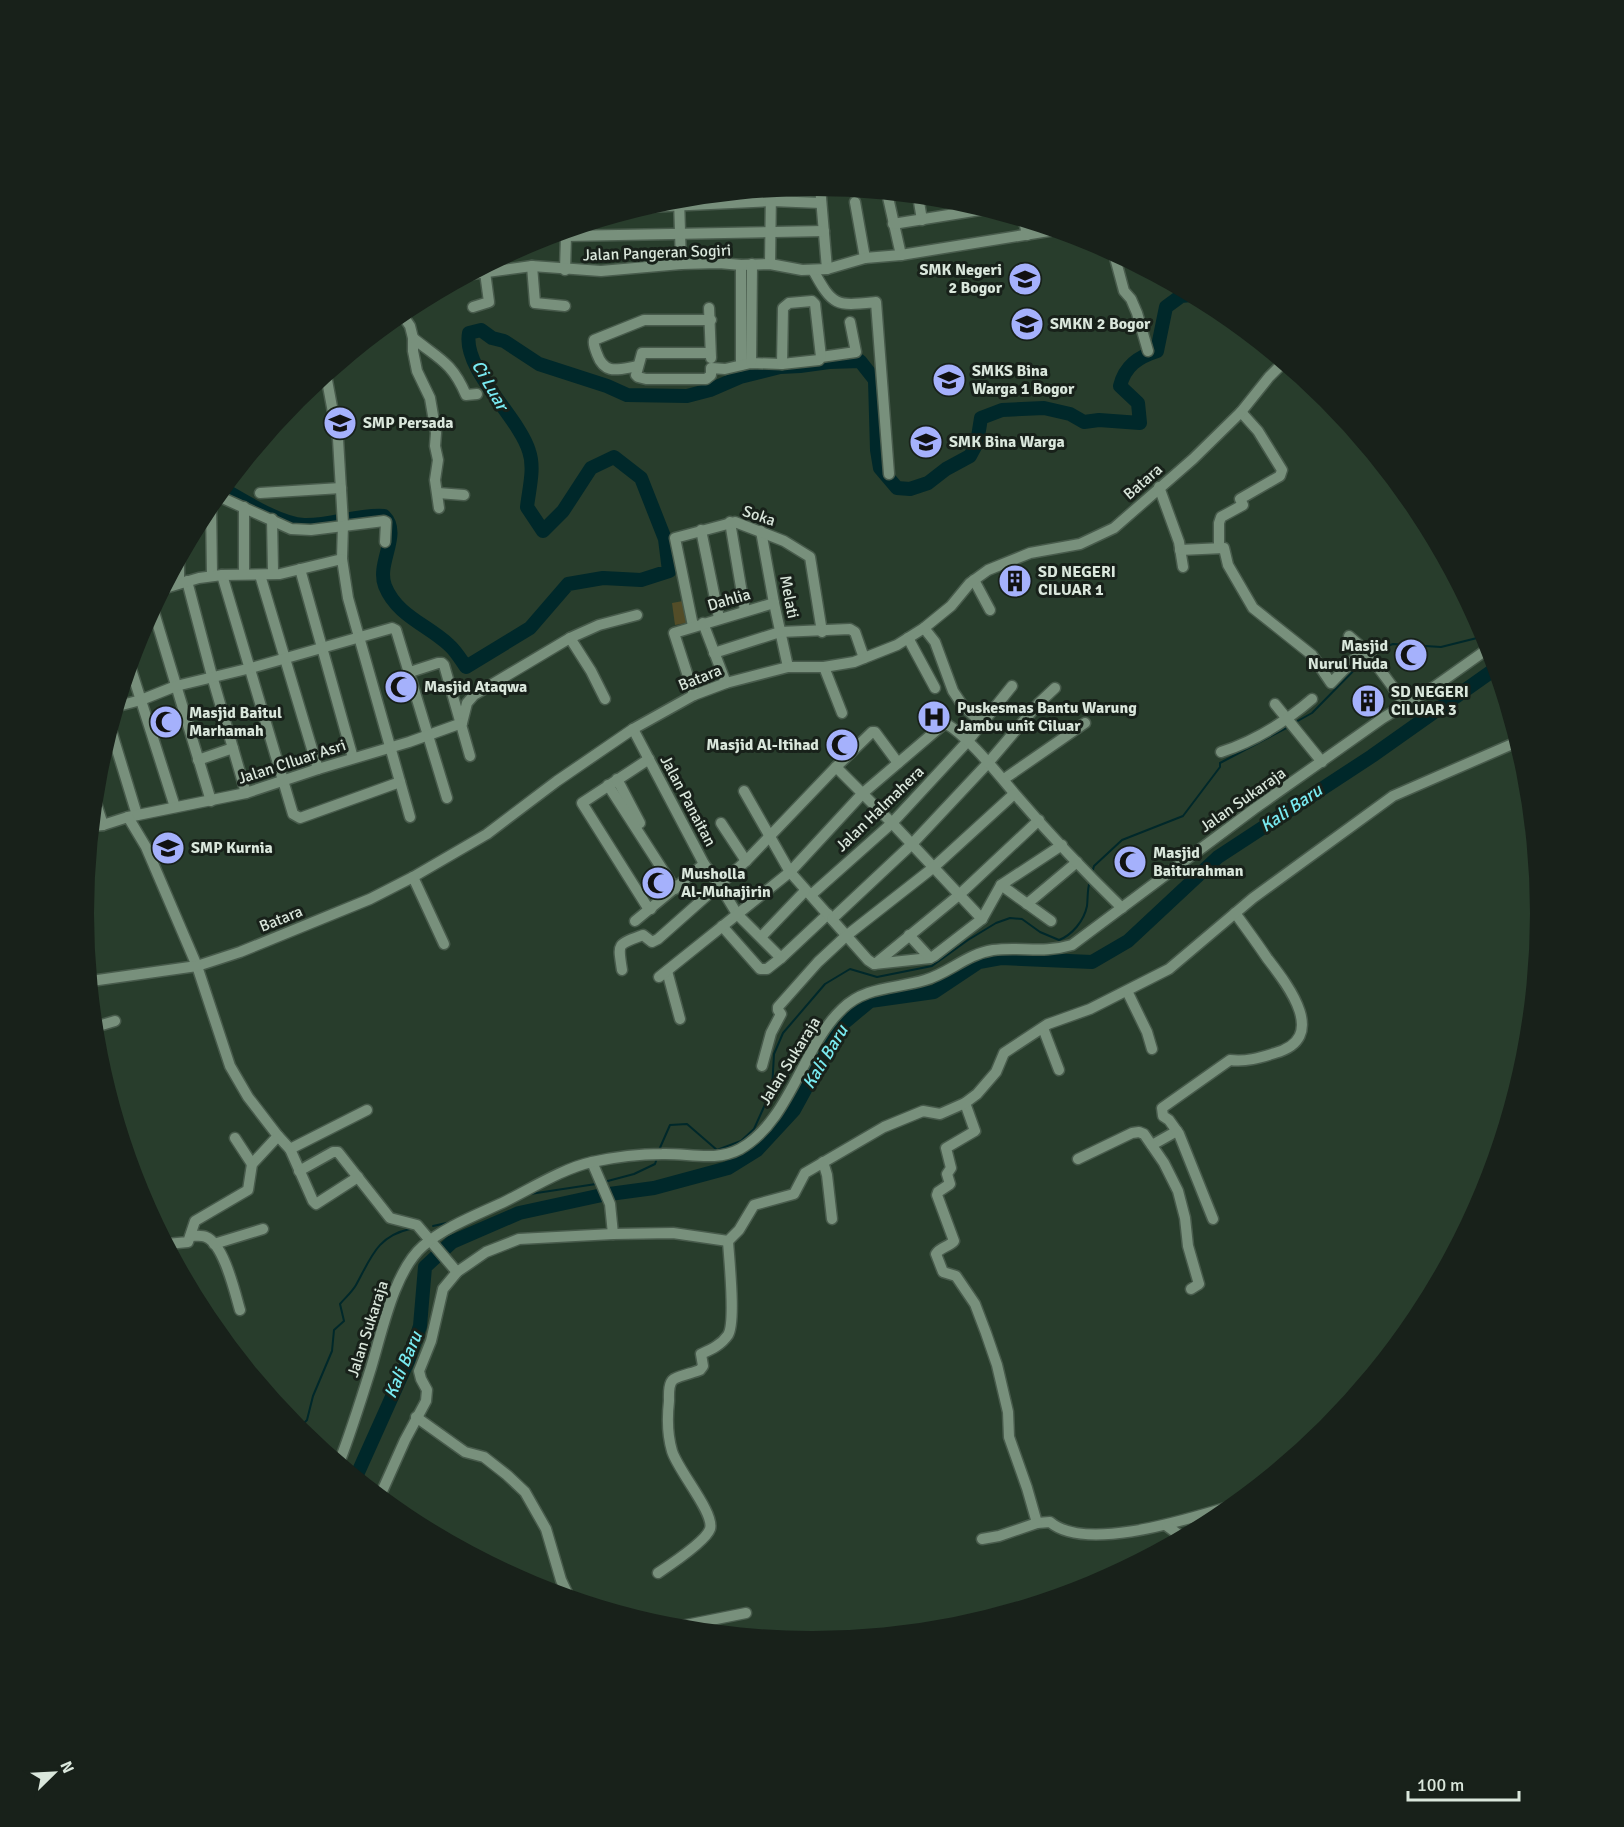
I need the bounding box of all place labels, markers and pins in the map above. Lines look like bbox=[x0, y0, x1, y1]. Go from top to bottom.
place label: SMK Negeri 2 Bogor bbox=[919, 260, 1003, 298]
school or university icon: SMK Negeri 2 Bogor bbox=[1007, 261, 1043, 297]
school or university icon: SMKN 2 Bogor bbox=[1009, 306, 1045, 342]
place label: SMKN 2 Bogor bbox=[1050, 314, 1151, 334]
place label: SMKS Bina Warga 1 Bogor bbox=[972, 361, 1075, 399]
school or university icon: SMKS Bina Warga 1 Bogor bbox=[931, 362, 967, 398]
school or university icon: SMP Persada bbox=[322, 405, 358, 441]
place label: SMP Persada bbox=[363, 413, 454, 433]
school or university icon: SMK Bina Warga bbox=[908, 424, 944, 460]
place label: SMK Bina Warga bbox=[949, 432, 1065, 452]
place label: SD NEGERI CILUAR 1 bbox=[1038, 562, 1116, 600]
building icon: SD NEGERI CILUAR 1 bbox=[997, 563, 1033, 599]
place label: Masjid Nurul Huda bbox=[1308, 636, 1388, 674]
mosque icon: Masjid Nurul Huda bbox=[1393, 637, 1429, 673]
mosque icon: Masjid Ataqwa bbox=[383, 669, 419, 705]
place label: Masjid Ataqwa bbox=[424, 677, 527, 697]
place label: SD NEGERI CILUAR 3 bbox=[1391, 682, 1469, 720]
building icon: SD NEGERI CILUAR 3 bbox=[1350, 683, 1386, 719]
place label: Puskesmas Bantu Warung Jambu unit Ciluar bbox=[957, 698, 1137, 736]
hospital icon: Puskesmas Bantu Warung Jambu unit Ciluar bbox=[916, 699, 952, 735]
place label: Masjid Baitul Marhamah bbox=[189, 703, 282, 741]
mosque icon: Masjid Baitul Marhamah bbox=[148, 704, 184, 740]
mosque icon: Masjid Al-Itihad bbox=[824, 727, 860, 763]
place label: Masjid Al-Itihad bbox=[706, 735, 819, 755]
school or university icon: SMP Kurnia bbox=[150, 830, 186, 866]
place label: SMP Kurnia bbox=[191, 838, 273, 858]
place label: Masjid Baiturahman bbox=[1153, 843, 1244, 881]
mosque icon: Masjid Baiturahman bbox=[1112, 844, 1148, 880]
place label: Musholla Al-Muhajirin bbox=[681, 864, 771, 902]
mosque icon: Musholla Al-Muhajirin bbox=[640, 865, 676, 901]

